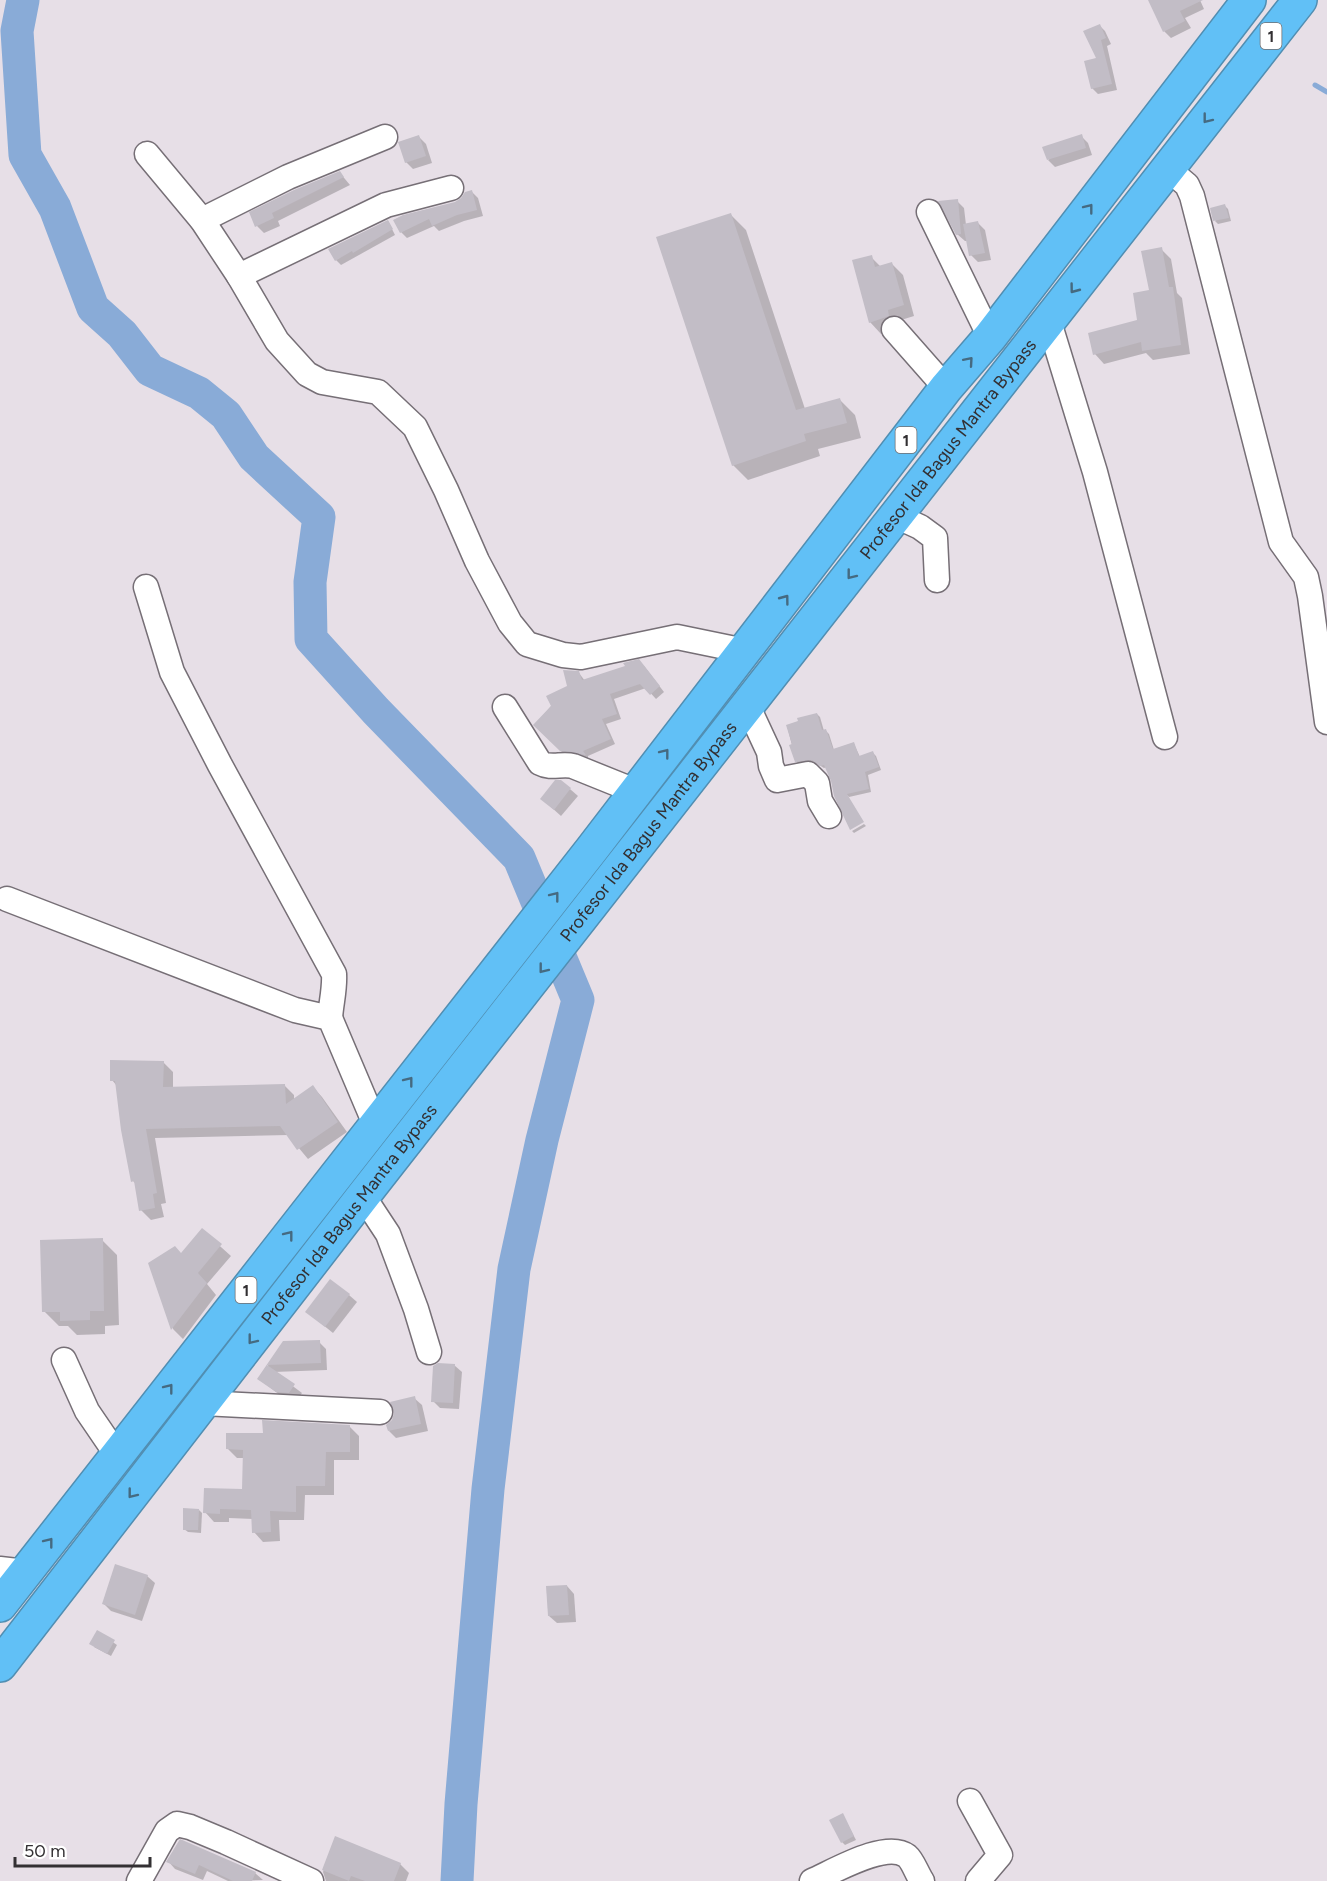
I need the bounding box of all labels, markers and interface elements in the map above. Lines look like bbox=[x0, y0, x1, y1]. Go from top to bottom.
road number: 1 bbox=[1260, 23, 1282, 49]
one-way arrow bbox=[1204, 112, 1215, 123]
one-way arrow bbox=[1082, 204, 1093, 215]
one-way arrow bbox=[1071, 282, 1082, 293]
street label: Profesor Ida Bagus Mantra Bypass bbox=[855, 335, 1041, 563]
one-way arrow bbox=[961, 357, 972, 368]
road number: 1 bbox=[896, 427, 916, 453]
one-way arrow bbox=[847, 568, 858, 579]
one-way arrow bbox=[778, 595, 789, 606]
street label: Profesor Ida Bagus Mantra Bypass bbox=[555, 717, 742, 946]
one-way arrow bbox=[658, 748, 669, 759]
one-way arrow bbox=[547, 892, 558, 903]
one-way arrow bbox=[539, 962, 550, 973]
one-way arrow bbox=[402, 1077, 413, 1088]
street label: Profesor Ida Bagus Mantra Bypass bbox=[256, 1100, 442, 1329]
one-way arrow bbox=[282, 1231, 293, 1242]
road number: 1 bbox=[236, 1277, 256, 1303]
one-way arrow bbox=[248, 1333, 259, 1344]
one-way arrow bbox=[162, 1384, 173, 1395]
one-way arrow bbox=[129, 1487, 140, 1498]
one-way arrow bbox=[42, 1538, 53, 1549]
scale bar bbox=[15, 1830, 150, 1868]
text: 50 m bbox=[24, 1840, 66, 1862]

